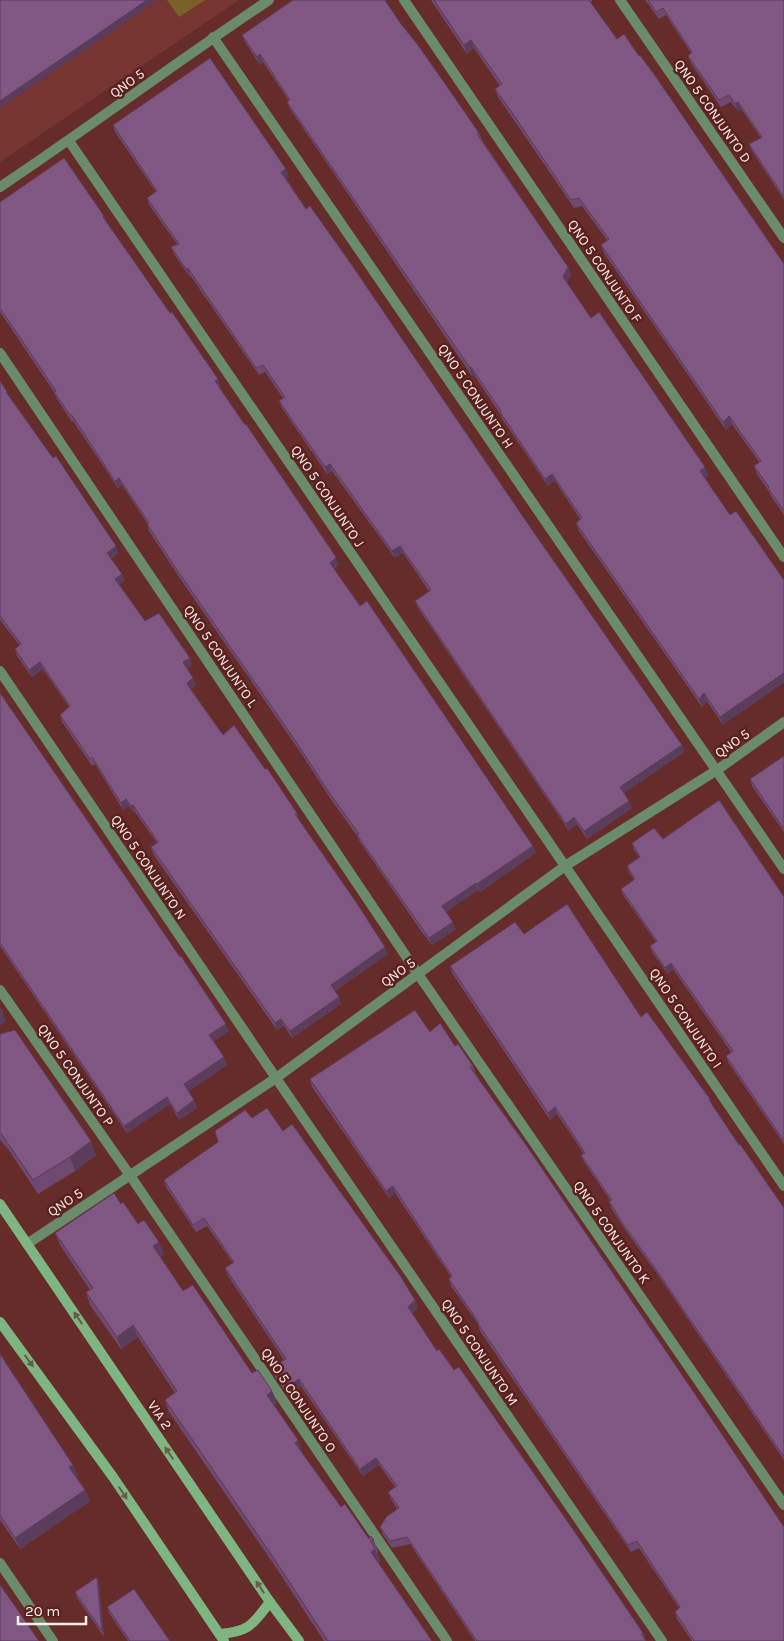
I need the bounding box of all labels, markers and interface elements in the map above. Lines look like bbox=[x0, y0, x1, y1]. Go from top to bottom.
street label: QNO 5 CONJUNTO D bbox=[671, 56, 755, 166]
street label: QNO 5 bbox=[107, 65, 148, 102]
street label: QNO 5 CONJUNTO F bbox=[564, 217, 645, 326]
street label: QNO 5 CONJUNTO H bbox=[434, 341, 517, 452]
street label: QNO 5 CONJUNTO J bbox=[287, 442, 368, 550]
street label: QNO 5 CONJUNTO L bbox=[180, 602, 261, 711]
street label: QNO 5 bbox=[711, 725, 753, 762]
street label: QNO 5 CONJUNTO N bbox=[107, 812, 190, 923]
street label: QNO 5 bbox=[378, 954, 419, 991]
street label: QNO 5 CONJUNTO I bbox=[646, 965, 725, 1072]
street label: QNO 5 CONJUNTO P bbox=[34, 1021, 117, 1130]
street label: QNO 5 CONJUNTO K bbox=[570, 1178, 654, 1287]
street label: QNO 5 bbox=[44, 1184, 86, 1220]
street label: QNO 5 CONJUNTO M bbox=[438, 1296, 522, 1409]
one-way arrow bbox=[73, 1311, 83, 1325]
street label: QNO 5 CONJUNTO O bbox=[257, 1345, 340, 1456]
one-way arrow bbox=[23, 1354, 34, 1367]
street label: VIA 2 bbox=[144, 1398, 175, 1433]
one-way arrow bbox=[164, 1446, 174, 1459]
one-way arrow bbox=[118, 1486, 128, 1500]
one-way arrow bbox=[255, 1580, 265, 1594]
scale bar bbox=[18, 1594, 85, 1626]
text: 20 m bbox=[25, 1602, 60, 1620]

